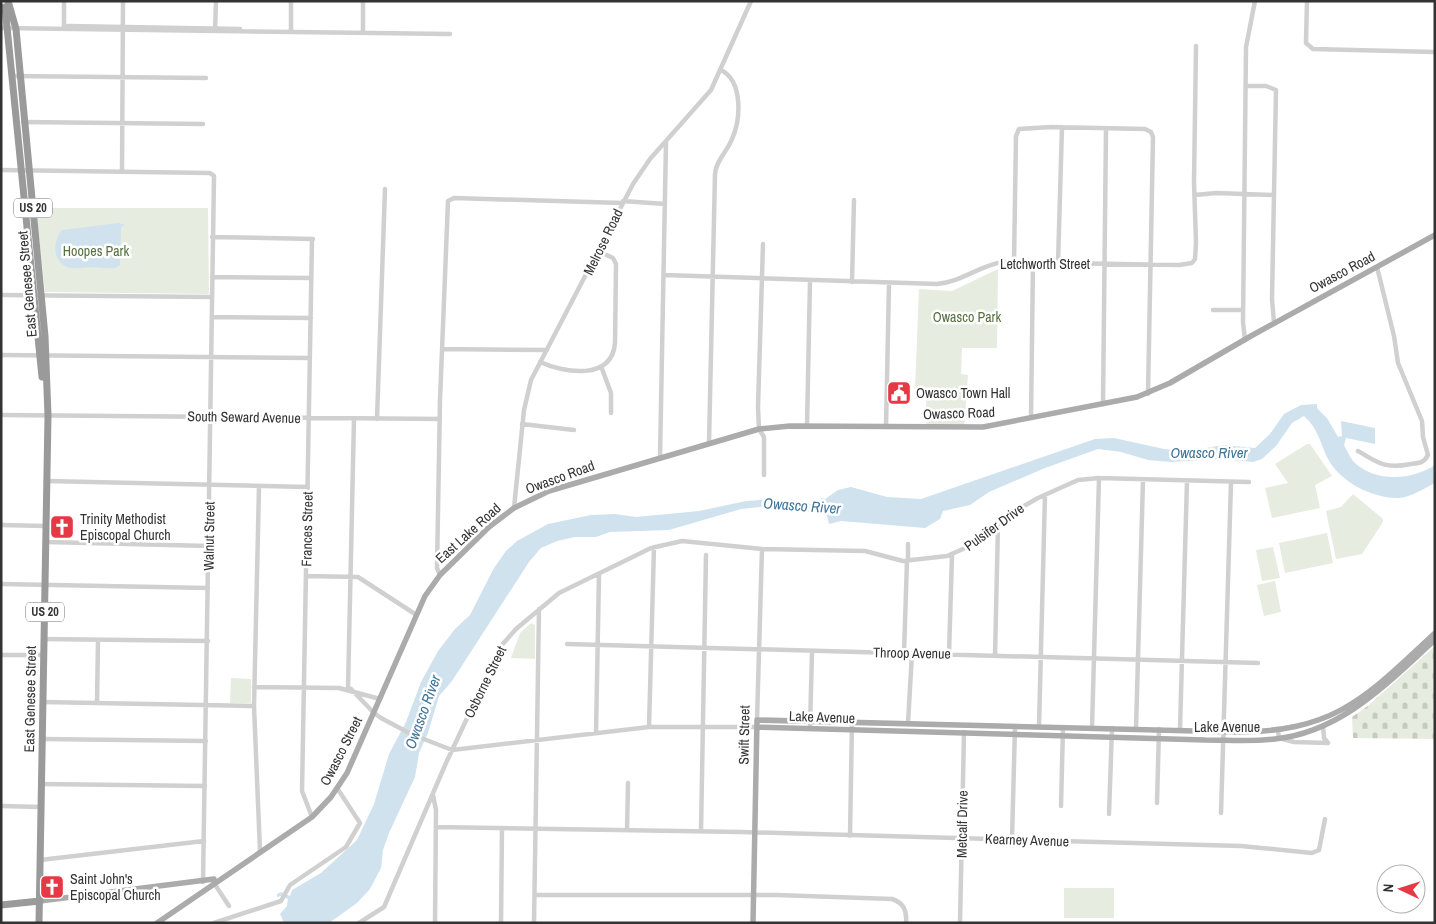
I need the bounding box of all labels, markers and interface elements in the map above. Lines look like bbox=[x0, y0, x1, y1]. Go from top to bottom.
road number: US 20 bbox=[14, 198, 52, 218]
street label: Melrose Road bbox=[579, 206, 627, 278]
street label: East Genesee Street bbox=[13, 230, 41, 338]
park label: Hoopes Park bbox=[63, 242, 129, 260]
street label: Owasco Road bbox=[1306, 247, 1378, 297]
street label: Letchworth Street bbox=[1000, 255, 1090, 273]
park label: Owasco Park bbox=[933, 308, 1001, 326]
public building icon: Owasco Town Hall bbox=[886, 380, 912, 406]
place label: Owasco Town Hall bbox=[916, 384, 1010, 402]
street label: Owasco Road bbox=[923, 403, 995, 423]
street label: South Seward Avenue bbox=[187, 407, 301, 427]
water label: Owasco River bbox=[1170, 442, 1249, 463]
street label: Owasco Road bbox=[523, 456, 597, 498]
street label: Frances Street bbox=[297, 491, 317, 567]
water label: Owasco River bbox=[763, 492, 842, 519]
street label: East Lake Road bbox=[432, 499, 504, 567]
street label: Pulsifer Drive bbox=[961, 499, 1027, 555]
street label: Walnut Street bbox=[199, 501, 219, 571]
place label: Trinity Methodist Episcopal Church bbox=[80, 510, 171, 544]
church icon: Trinity Methodist Episcopal Church bbox=[49, 514, 75, 540]
road number: US 20 bbox=[26, 602, 64, 622]
street label: Osborne Street bbox=[460, 643, 510, 721]
street label: Throop Avenue bbox=[873, 643, 951, 663]
street label: East Genesee Street bbox=[20, 646, 40, 752]
water label: Owasco River bbox=[399, 671, 446, 752]
street label: Swift Street bbox=[734, 705, 754, 765]
street label: Lake Avenue bbox=[789, 707, 855, 727]
street label: Owasco Street bbox=[316, 713, 366, 789]
street label: Lake Avenue bbox=[1194, 718, 1260, 736]
street label: Metcalf Drive bbox=[952, 790, 972, 858]
street label: Kearney Avenue bbox=[985, 830, 1069, 850]
north arrow bbox=[1376, 864, 1426, 914]
place label: Saint John's Episcopal Church bbox=[70, 870, 161, 904]
church icon: Saint John's Episcopal Church bbox=[39, 874, 65, 900]
text: N bbox=[1379, 883, 1397, 893]

